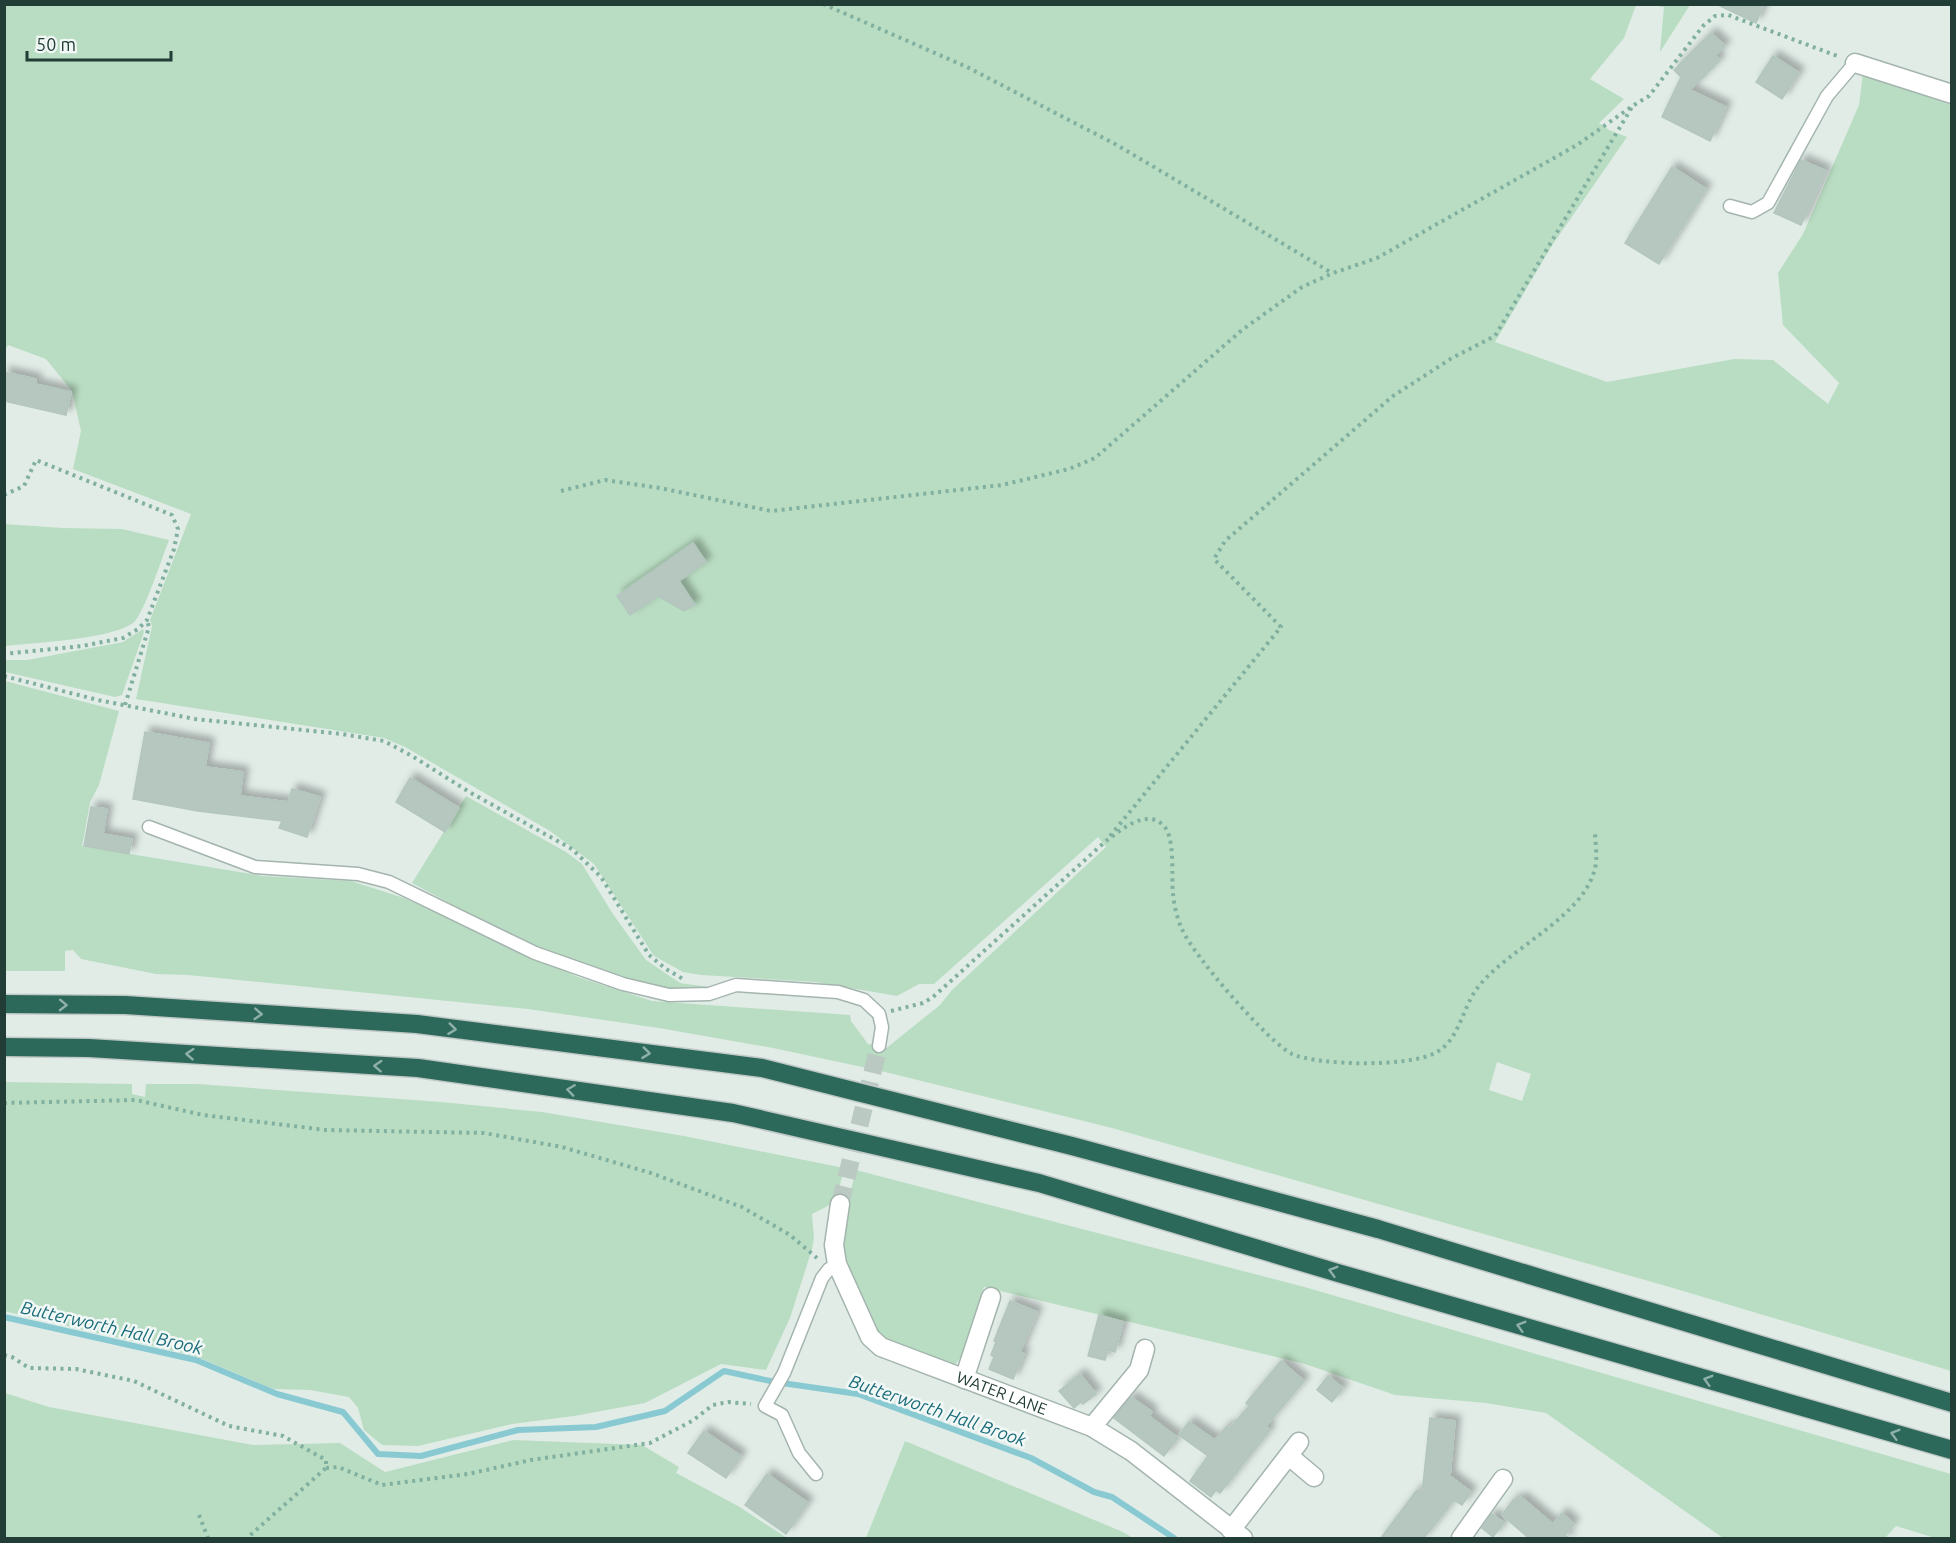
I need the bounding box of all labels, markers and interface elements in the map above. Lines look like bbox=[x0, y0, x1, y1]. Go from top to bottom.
scale bar bbox=[27, 24, 171, 62]
text: 50 m bbox=[36, 34, 76, 54]
one-way arrow bbox=[58, 998, 67, 1011]
one-way arrow bbox=[253, 1007, 262, 1020]
one-way arrow bbox=[448, 1022, 457, 1034]
one-way arrow bbox=[641, 1046, 650, 1059]
one-way arrow bbox=[185, 1048, 194, 1061]
one-way arrow bbox=[373, 1059, 382, 1072]
one-way arrow bbox=[567, 1084, 576, 1096]
one-way arrow bbox=[1328, 1266, 1339, 1278]
water label: Butterworth Hall Brook bbox=[19, 1296, 206, 1358]
one-way arrow bbox=[1516, 1321, 1527, 1333]
street label: WATER LANE bbox=[954, 1368, 1050, 1418]
water label: Butterworth Hall Brook bbox=[847, 1370, 1030, 1450]
one-way arrow bbox=[1703, 1375, 1714, 1387]
one-way arrow bbox=[1890, 1429, 1901, 1441]

